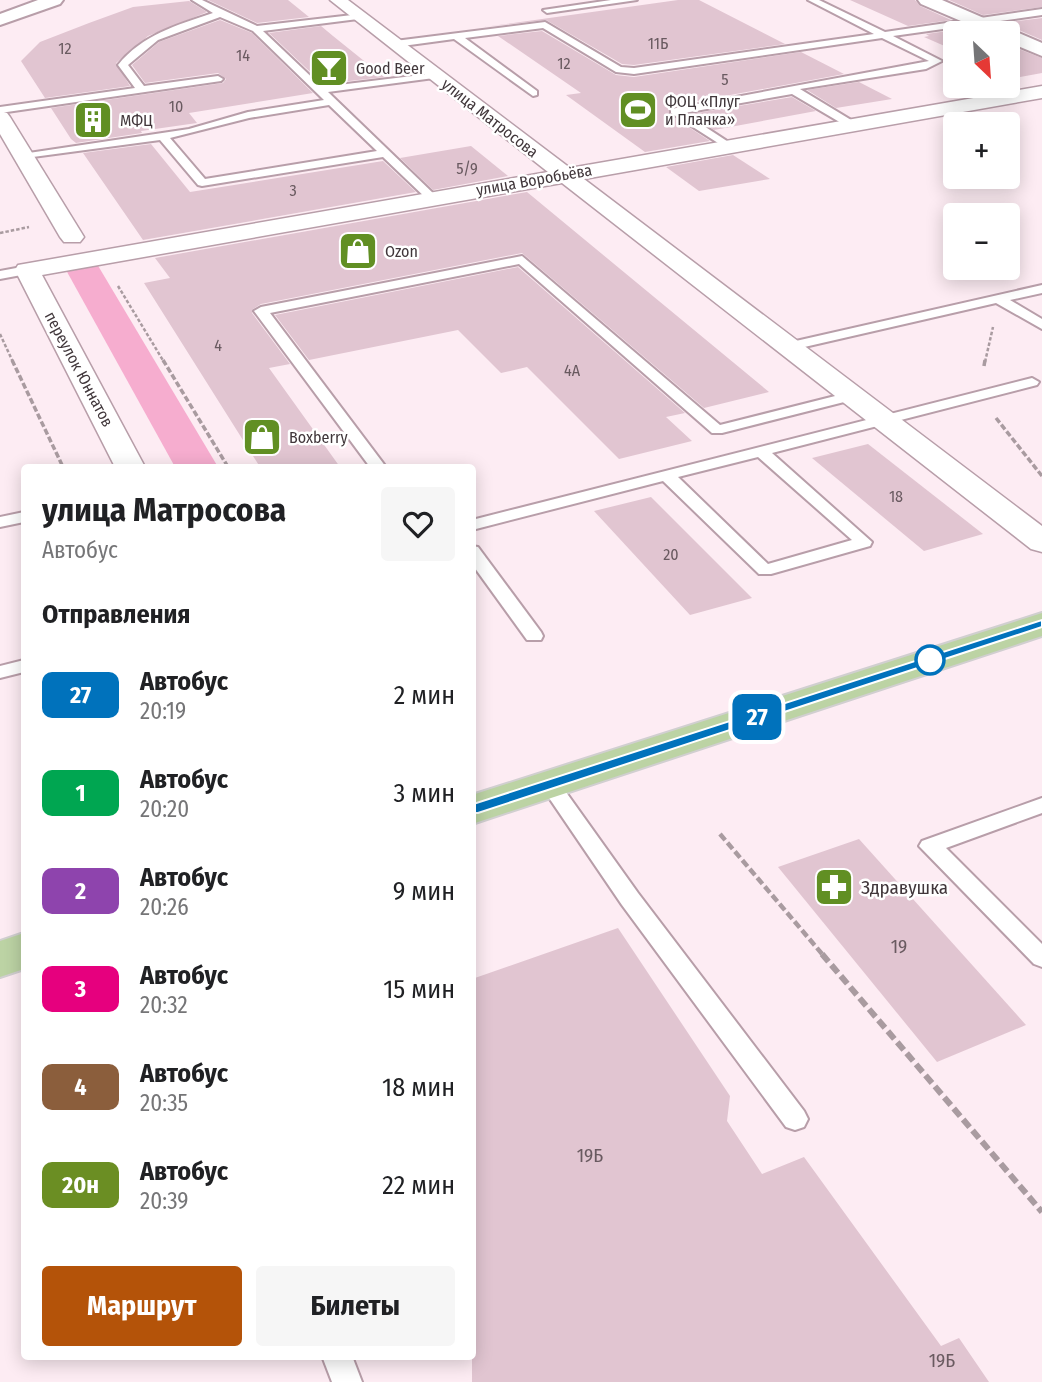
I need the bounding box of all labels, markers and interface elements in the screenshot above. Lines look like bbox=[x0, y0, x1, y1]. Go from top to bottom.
north arrow bbox=[943, 21, 1020, 98]
map controls bbox=[943, 21, 1020, 280]
house number: 11Б bbox=[648, 34, 668, 53]
house number: 12 bbox=[58, 39, 72, 58]
house number: 14 bbox=[236, 46, 250, 65]
bar icon: Good Beer bbox=[308, 47, 350, 89]
house number: 12 bbox=[557, 54, 571, 73]
place label: Good Beer bbox=[356, 59, 425, 78]
house number: 5 bbox=[721, 70, 729, 89]
street label: улица Матросова bbox=[438, 75, 542, 162]
sports icon: ФОЦ «Плуг и Планка» bbox=[617, 89, 659, 131]
place label: ФОЦ «Плуг и Планка» bbox=[665, 92, 741, 129]
house number: 10 bbox=[169, 97, 183, 116]
building icon: МФЦ bbox=[72, 99, 114, 141]
place label: МФЦ bbox=[120, 111, 153, 130]
button: + bbox=[943, 112, 1020, 189]
house number: 5/9 bbox=[456, 159, 478, 178]
street label: улица Воробьёва bbox=[475, 160, 594, 200]
house number: 3 bbox=[289, 181, 297, 200]
button: − bbox=[943, 203, 1020, 280]
shop icon: Ozon bbox=[337, 230, 379, 272]
place label: Ozon bbox=[385, 242, 418, 261]
street label: переулок Юннатов bbox=[41, 308, 117, 430]
house number: 4 bbox=[214, 336, 222, 355]
house number: 4А bbox=[564, 361, 581, 380]
shop icon: Boxberry bbox=[241, 416, 283, 458]
place label: Boxberry bbox=[289, 428, 349, 447]
button: heart bbox=[381, 487, 455, 561]
house number: 18 bbox=[889, 487, 903, 506]
text: улица Матросова bbox=[42, 490, 286, 530]
text: Автобус bbox=[42, 536, 118, 564]
house number: 20 bbox=[663, 545, 679, 564]
text: Отправления bbox=[42, 599, 191, 630]
unlabelled marker bbox=[915, 645, 945, 675]
text: Автобус bbox=[140, 666, 228, 697]
text: 2 мин bbox=[394, 680, 455, 711]
text: 27 bbox=[70, 681, 91, 709]
line badge: 27 bbox=[726, 694, 788, 740]
text: 20:19 bbox=[140, 697, 186, 725]
text: 27 bbox=[746, 703, 768, 731]
text: Автобус bbox=[140, 764, 228, 795]
text: 3 мин bbox=[394, 778, 455, 809]
text: 1 bbox=[75, 779, 86, 807]
text: 20:20 bbox=[140, 795, 189, 823]
text: Автобус bbox=[140, 862, 228, 893]
pharmacy icon: Здравушка bbox=[813, 866, 855, 908]
text: 9 мин bbox=[393, 876, 455, 907]
place label: Здравушка bbox=[861, 876, 948, 899]
text: 2 bbox=[75, 877, 86, 905]
text: 20:26 bbox=[140, 893, 189, 921]
house number: 19 bbox=[891, 935, 907, 958]
text: Автобус bbox=[140, 960, 228, 991]
text: 15 мин bbox=[383, 974, 455, 1005]
text: 3 bbox=[75, 975, 86, 1003]
text: 20:32 bbox=[140, 991, 188, 1019]
text: Автобус bbox=[140, 1058, 228, 1089]
text: 18 мин bbox=[382, 1072, 455, 1103]
text: 4 bbox=[74, 1073, 87, 1101]
text: 20:35 bbox=[140, 1089, 188, 1117]
house number: 19Б bbox=[577, 1144, 603, 1167]
text: Автобус bbox=[140, 1156, 228, 1187]
text: 22 мин bbox=[382, 1170, 455, 1201]
text: 20н bbox=[62, 1171, 99, 1199]
text: 20:39 bbox=[140, 1187, 189, 1215]
button: Маршрут bbox=[42, 1266, 242, 1346]
button: Билеты bbox=[256, 1266, 455, 1346]
house number: 19Б bbox=[929, 1349, 955, 1372]

